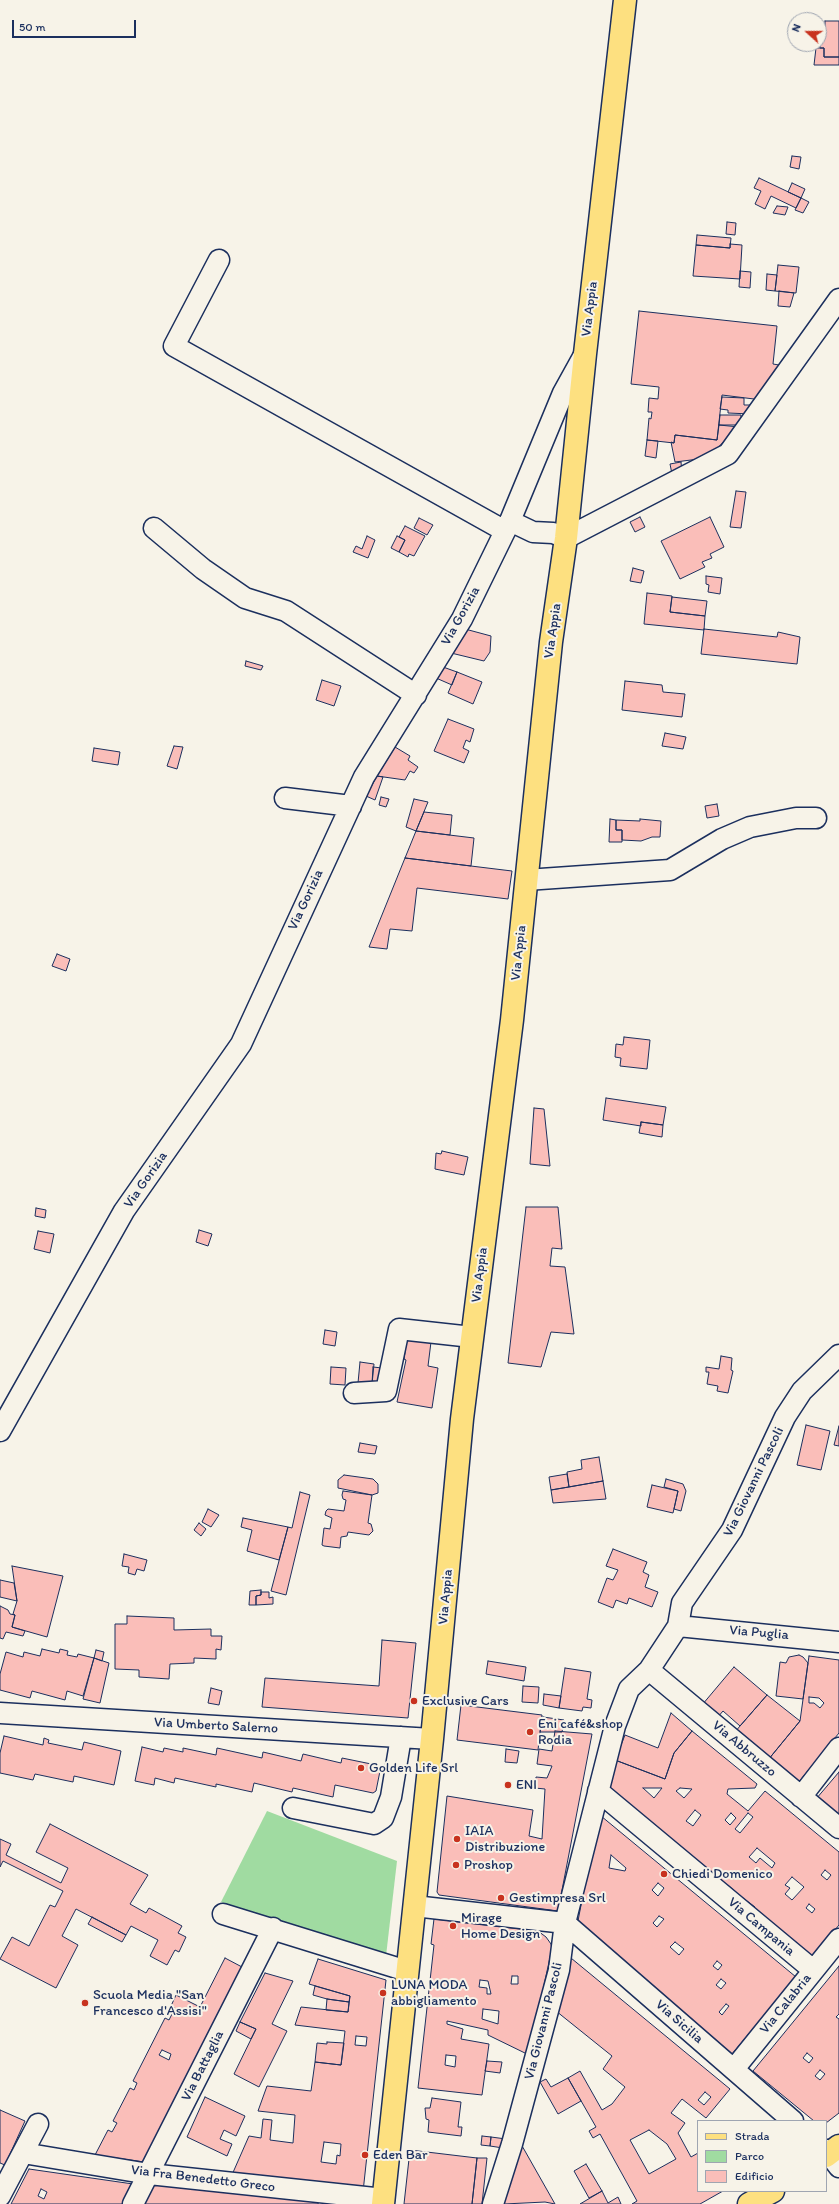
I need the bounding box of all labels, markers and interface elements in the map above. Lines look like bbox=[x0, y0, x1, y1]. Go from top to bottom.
scale bar bbox=[14, 12, 138, 38]
north arrow bbox=[787, 12, 827, 52]
text: 50 m bbox=[19, 20, 45, 34]
text: N bbox=[789, 22, 804, 34]
street label: Via Appia bbox=[578, 280, 602, 338]
street label: Via Gorizia bbox=[438, 583, 484, 649]
street label: Via Appia bbox=[541, 602, 565, 660]
street label: Via Gorizia bbox=[285, 867, 327, 933]
street label: Via Appia bbox=[508, 924, 530, 982]
street label: Via Gorizia bbox=[120, 1149, 172, 1211]
street label: Via Appia bbox=[468, 1246, 492, 1304]
street label: Via Giovanni Pascoli bbox=[720, 1424, 788, 1540]
street label: Via Appia bbox=[435, 1569, 457, 1625]
street label: Via Puglia bbox=[729, 1622, 789, 1644]
place label: Exclusive Cars bbox=[422, 1693, 509, 1709]
marker: Exclusive Cars bbox=[409, 1696, 419, 1706]
street label: Via Umberto Salerno bbox=[154, 1714, 278, 1738]
place label: Eni café&shop Rodia bbox=[538, 1716, 623, 1748]
street label: Via Abbruzzo bbox=[708, 1717, 780, 1781]
marker: Eni café&shop Rodia bbox=[525, 1727, 535, 1737]
place label: Golden Life Srl bbox=[369, 1760, 458, 1776]
marker: Golden Life Srl bbox=[356, 1763, 366, 1773]
place label: ENI bbox=[516, 1777, 537, 1793]
marker: ENI bbox=[503, 1780, 513, 1790]
place label: IAIA Distribuzione bbox=[465, 1823, 545, 1856]
marker: IAIA Distribuzione bbox=[452, 1834, 462, 1844]
place label: Proshop bbox=[464, 1857, 513, 1873]
marker: Proshop bbox=[451, 1860, 461, 1870]
place label: Chiedi Domenico bbox=[672, 1866, 773, 1882]
marker: Chiedi Domenico bbox=[659, 1869, 669, 1879]
place label: Gestimpresa Srl bbox=[509, 1890, 606, 1906]
marker: Gestimpresa Srl bbox=[496, 1893, 506, 1903]
street label: Via Campania bbox=[724, 1894, 798, 1960]
place label: Mirage Home Design bbox=[461, 1910, 540, 1942]
marker: Mirage Home Design bbox=[448, 1921, 458, 1931]
street label: Via Giovanni Pascoli bbox=[521, 1961, 567, 2081]
street label: Via Calabria bbox=[757, 1970, 815, 2038]
place label: LUNA MODA abbigliamento bbox=[391, 1977, 477, 2010]
place label: Scuola Media "San Francesco d'Assisi" bbox=[93, 1987, 207, 2020]
marker: LUNA MODA abbigliamento bbox=[378, 1988, 388, 1998]
street label: Via Sicilia bbox=[651, 1997, 707, 2047]
marker: Scuola Media "San Francesco d'Assisi" bbox=[80, 1998, 90, 2008]
street label: Via Battaglia bbox=[178, 2028, 228, 2104]
legend bbox=[697, 2120, 827, 2192]
text: Strada bbox=[735, 2129, 769, 2143]
place label: Eden Bar bbox=[373, 2147, 428, 2163]
text: Parco bbox=[735, 2149, 764, 2163]
marker: Eden Bar bbox=[360, 2150, 370, 2160]
street label: Via Fra Benedetto Greco bbox=[130, 2162, 276, 2196]
text: Edificio bbox=[735, 2169, 774, 2183]

